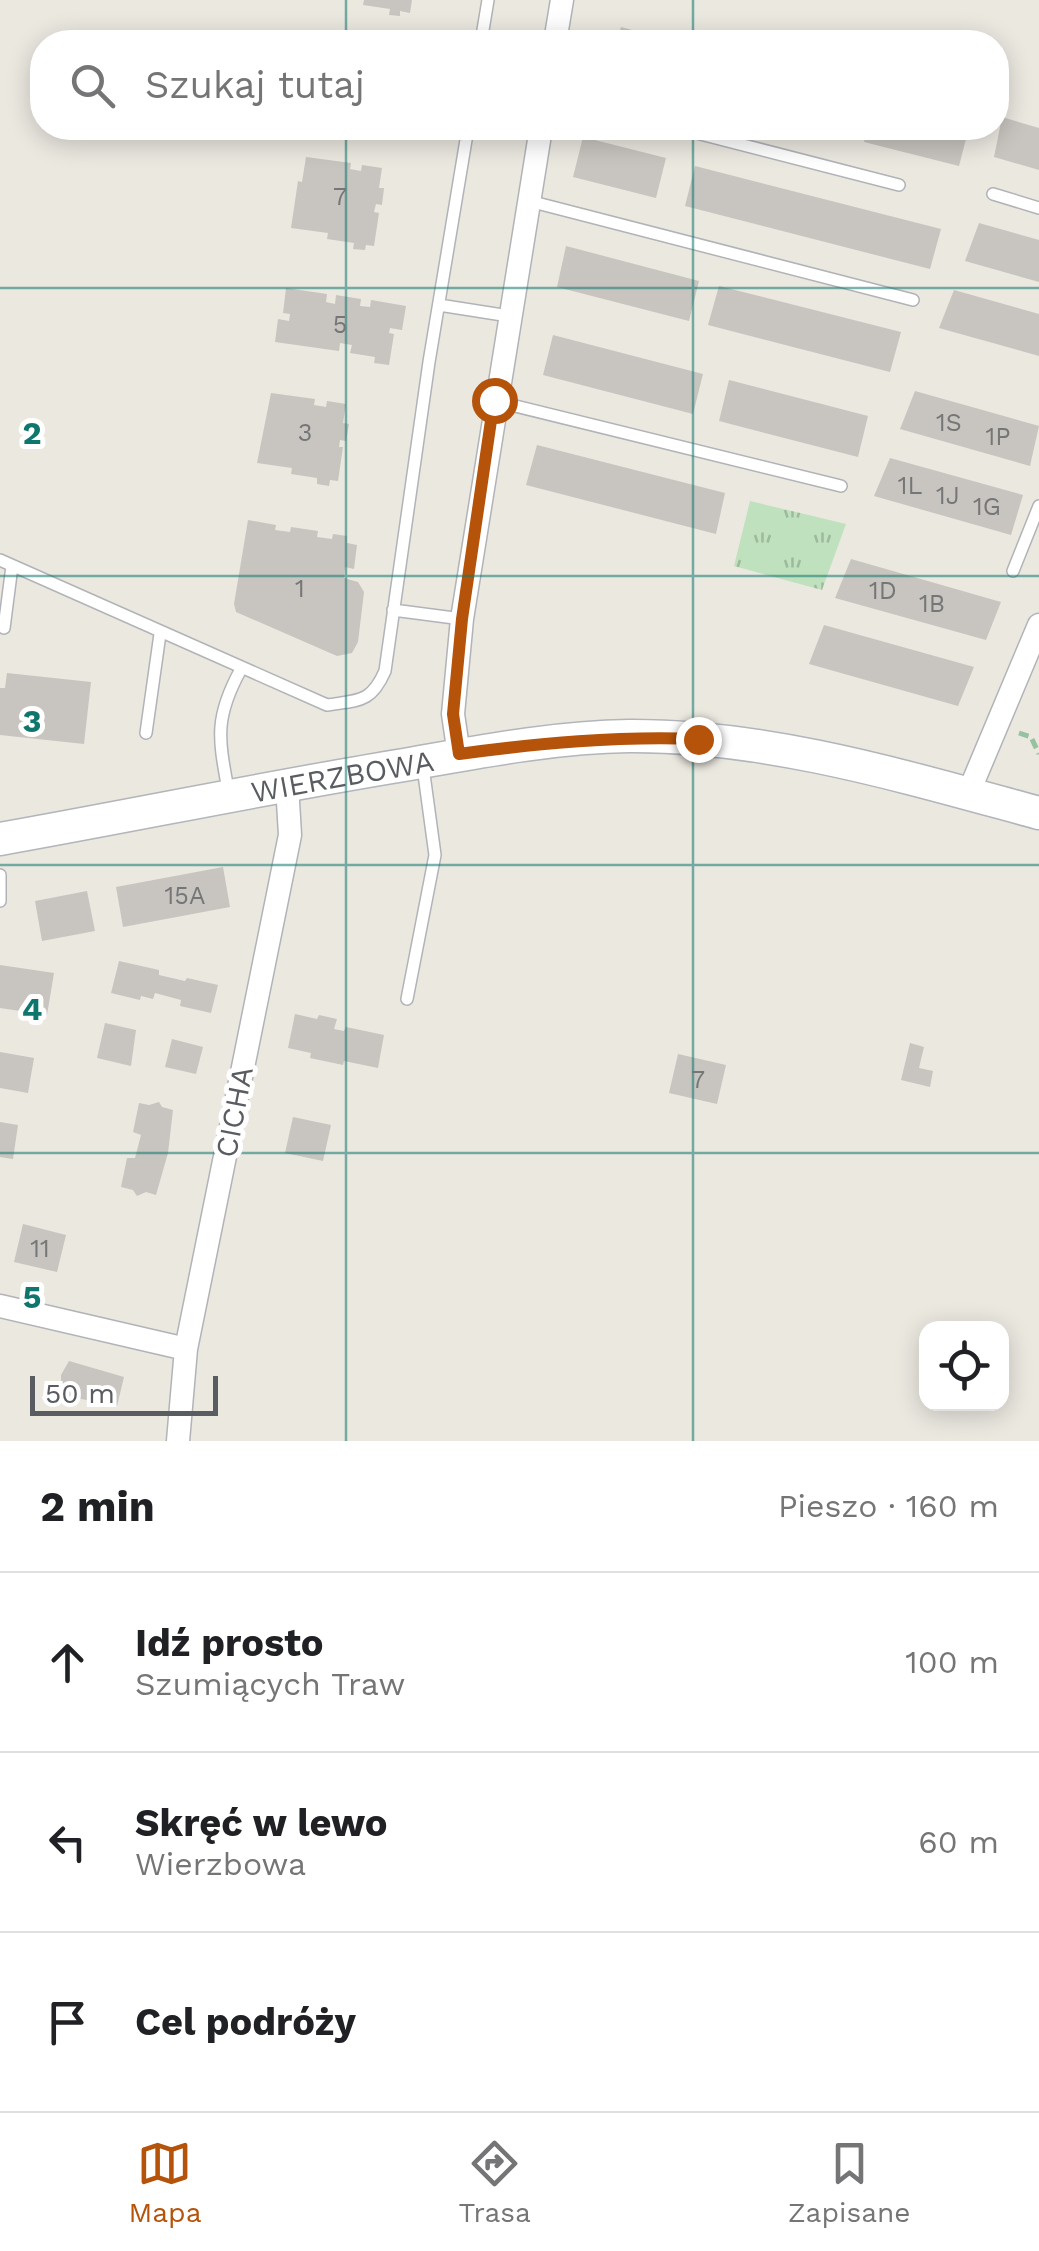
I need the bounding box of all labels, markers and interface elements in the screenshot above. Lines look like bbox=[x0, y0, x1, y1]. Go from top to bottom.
search box bbox=[30, 30, 1009, 140]
icon: search bbox=[65, 58, 120, 113]
text: Szukaj tutaj bbox=[145, 63, 365, 107]
house number: 7 bbox=[333, 182, 347, 211]
house number: 5 bbox=[333, 310, 347, 339]
route start bbox=[472, 378, 518, 424]
house number: 1S bbox=[936, 408, 962, 437]
text: 2 bbox=[22, 414, 42, 452]
house number: 3 bbox=[298, 418, 312, 447]
house number: 1P bbox=[985, 422, 1011, 451]
house number: 1L bbox=[898, 471, 922, 500]
house number: 1J bbox=[936, 481, 960, 510]
house number: 1G bbox=[973, 492, 1001, 521]
house number: 1 bbox=[295, 574, 305, 603]
house number: 1D bbox=[869, 576, 897, 605]
house number: 1B bbox=[919, 589, 945, 618]
text: 3 bbox=[23, 702, 41, 740]
route end bbox=[676, 717, 722, 763]
street label: WIERZBOWA bbox=[248, 743, 436, 809]
house number: 15A bbox=[165, 881, 205, 910]
text: 4 bbox=[22, 990, 42, 1028]
street label: CICHA bbox=[208, 1063, 260, 1160]
house number: 7 bbox=[691, 1065, 705, 1094]
house number: 11 bbox=[30, 1234, 50, 1263]
text: 5 bbox=[23, 1278, 41, 1316]
map controls bbox=[919, 1321, 1009, 1411]
button: locate bbox=[919, 1321, 1009, 1411]
scale bar bbox=[30, 1371, 218, 1416]
text: 50 m bbox=[45, 1377, 115, 1410]
text: 2 min bbox=[40, 1482, 155, 1531]
text: Pieszo · 160 m bbox=[778, 1487, 999, 1525]
text: Idź prosto bbox=[135, 1621, 324, 1665]
icon: ahead bbox=[40, 1635, 95, 1690]
text: 100 m bbox=[905, 1643, 999, 1681]
text: Szumiących Traw bbox=[135, 1665, 405, 1703]
text: Skręć w lewo bbox=[135, 1801, 388, 1845]
icon: left bbox=[40, 1815, 95, 1870]
text: 60 m bbox=[918, 1823, 999, 1861]
text: Wierzbowa bbox=[135, 1845, 306, 1883]
icon: arrive bbox=[40, 1995, 95, 2050]
text: Cel podróży bbox=[135, 2000, 356, 2044]
tab: Mapa bbox=[128, 2136, 201, 2229]
tab: Trasa bbox=[458, 2136, 531, 2229]
tab: Zapisane bbox=[788, 2136, 910, 2229]

